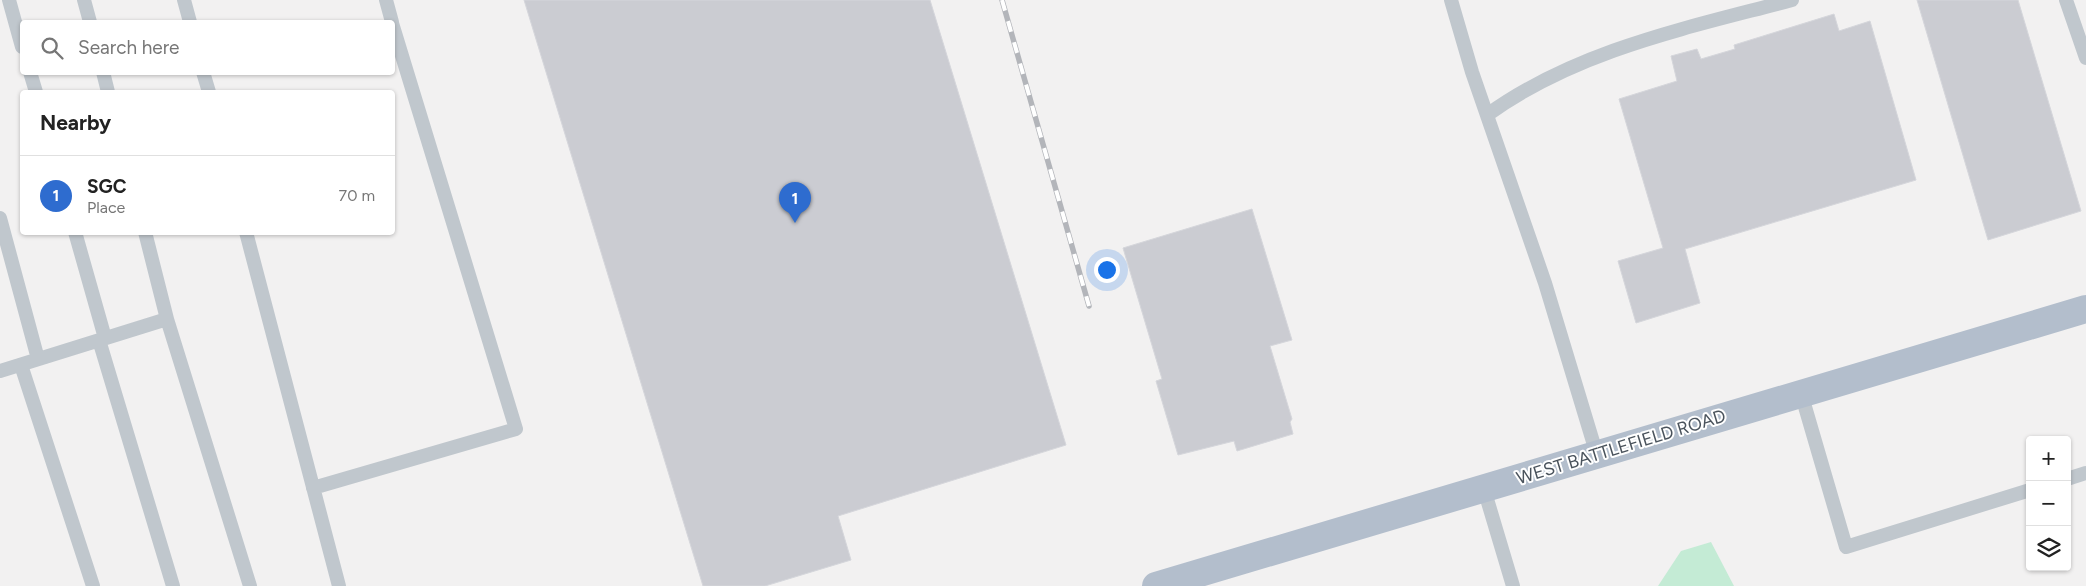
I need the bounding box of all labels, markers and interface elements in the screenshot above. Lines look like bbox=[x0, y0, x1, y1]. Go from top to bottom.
search box bbox=[20, 20, 395, 75]
icon: search bbox=[38, 34, 66, 62]
text: Search here bbox=[78, 36, 180, 59]
text: Nearby bbox=[40, 110, 111, 135]
text: SGC bbox=[87, 175, 126, 198]
pin: 1 bbox=[779, 182, 811, 223]
text: 1 bbox=[53, 186, 59, 205]
text: 70 m bbox=[339, 186, 375, 205]
text: Place bbox=[87, 198, 125, 217]
your location bbox=[1094, 257, 1120, 283]
street label: WEST BATTLEFIELD ROAD bbox=[1514, 405, 1728, 489]
map controls bbox=[2026, 436, 2071, 571]
button: + bbox=[2026, 436, 2071, 481]
button: − bbox=[2026, 481, 2071, 526]
button: layers bbox=[2026, 526, 2071, 571]

